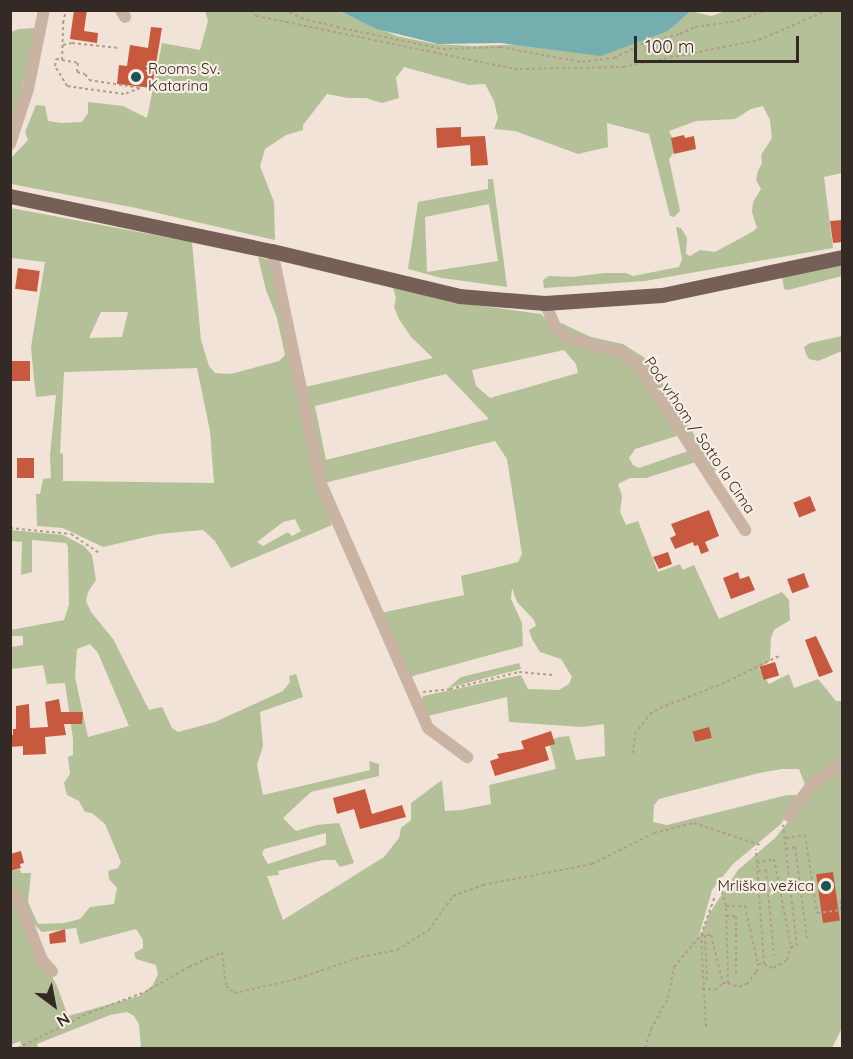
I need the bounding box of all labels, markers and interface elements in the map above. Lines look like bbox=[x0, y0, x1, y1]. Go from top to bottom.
scale bar bbox=[637, 24, 802, 62]
text: 100 m bbox=[645, 35, 694, 58]
place label: Rooms Sv. Katarina bbox=[148, 59, 220, 94]
marker: Rooms Sv. Katarina bbox=[129, 70, 143, 84]
street label: Pod vrhom / Sotto la Cima bbox=[641, 353, 759, 517]
place label: Mrliška vežica bbox=[717, 877, 814, 895]
marker: Mrliška vežica bbox=[819, 879, 833, 893]
north arrow bbox=[24, 975, 84, 1035]
text: N bbox=[53, 1009, 74, 1032]

